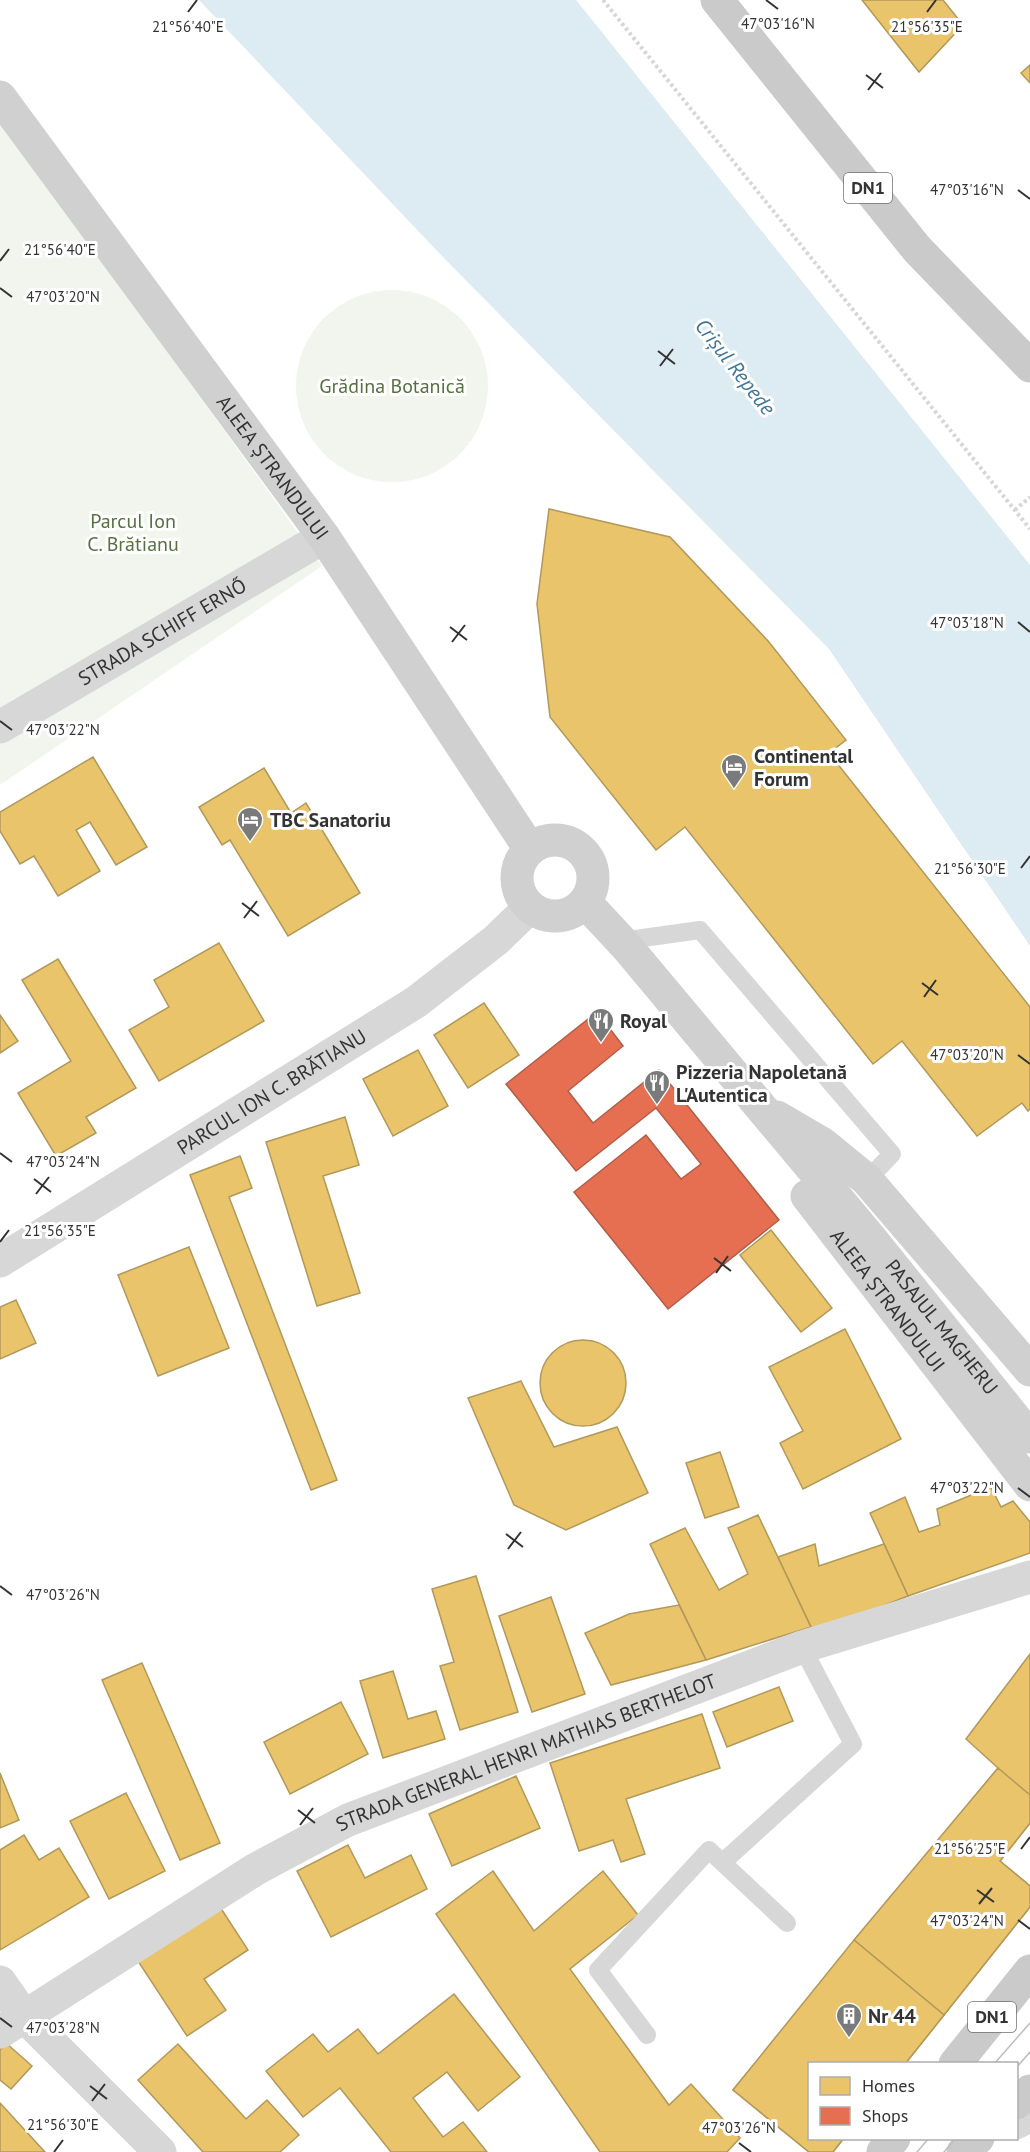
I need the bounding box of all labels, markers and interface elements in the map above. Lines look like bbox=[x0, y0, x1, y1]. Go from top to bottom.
text: 47°03'16"N bbox=[741, 14, 815, 33]
text: 21°56'40"E bbox=[152, 17, 224, 36]
text: 21°56'35"E bbox=[891, 17, 963, 36]
road number: DN1 bbox=[844, 173, 892, 203]
text: 47°03'16"N bbox=[930, 180, 1004, 199]
text: 21°56'40"E bbox=[24, 240, 96, 259]
text: 47°03'20"N bbox=[26, 287, 100, 306]
water label: Crișul Repede bbox=[689, 313, 782, 421]
park label: Grădina Botanică bbox=[319, 373, 465, 399]
street label: ALEEA ȘTRANDULUI bbox=[211, 390, 335, 545]
park label: Parcul Ion C. Brătianu bbox=[87, 508, 179, 557]
street label: STRADA SCHIFF ERNŐ bbox=[73, 572, 251, 691]
text: 47°03'18"N bbox=[930, 613, 1004, 632]
text: 47°03'22"N bbox=[26, 720, 100, 739]
place label: Continental Forum bbox=[754, 743, 853, 792]
hotel icon: Continental Forum bbox=[719, 752, 749, 790]
hotel icon: TBC Sanatoriu bbox=[235, 805, 265, 843]
place label: TBC Sanatoriu bbox=[270, 807, 391, 833]
text: 21°56'30"E bbox=[934, 859, 1006, 878]
restaurant icon: Royal bbox=[586, 1006, 616, 1044]
place label: Royal bbox=[620, 1008, 667, 1034]
street label: PARCUL ION C. BRĂTIANU bbox=[172, 1023, 371, 1161]
text: 47°03'20"N bbox=[930, 1045, 1004, 1064]
place label: Pizzeria Napoletană L'Autentica bbox=[676, 1059, 847, 1108]
restaurant icon: Pizzeria Napoletană L'Autentica bbox=[642, 1068, 672, 1106]
text: 47°03'24"N bbox=[26, 1152, 100, 1171]
text: 21°56'35"E bbox=[24, 1221, 96, 1240]
street label: ALEEA ȘTRANDULUI bbox=[824, 1224, 951, 1377]
street label: PASAJUL MAGHERU bbox=[880, 1254, 1004, 1400]
text: 47°03'22"N bbox=[930, 1478, 1004, 1497]
text: 47°03'26"N bbox=[26, 1585, 100, 1604]
street label: STRADA GENERAL HENRI MATHIAS BERTHELOT bbox=[331, 1668, 720, 1837]
text: 21°56'25"E bbox=[934, 1839, 1006, 1858]
text: 47°03'24"N bbox=[930, 1911, 1004, 1930]
building icon: Nr 44 bbox=[834, 2001, 864, 2039]
road number: DN1 bbox=[968, 2002, 1016, 2032]
place label: Nr 44 bbox=[868, 2003, 917, 2029]
text: 47°03'28"N bbox=[26, 2018, 100, 2037]
legend bbox=[808, 2062, 1018, 2140]
text: Homes bbox=[862, 2074, 915, 2097]
text: Shops bbox=[862, 2104, 908, 2127]
text: 21°56'30"E bbox=[27, 2115, 99, 2134]
text: 47°03'26"N bbox=[702, 2118, 776, 2137]

